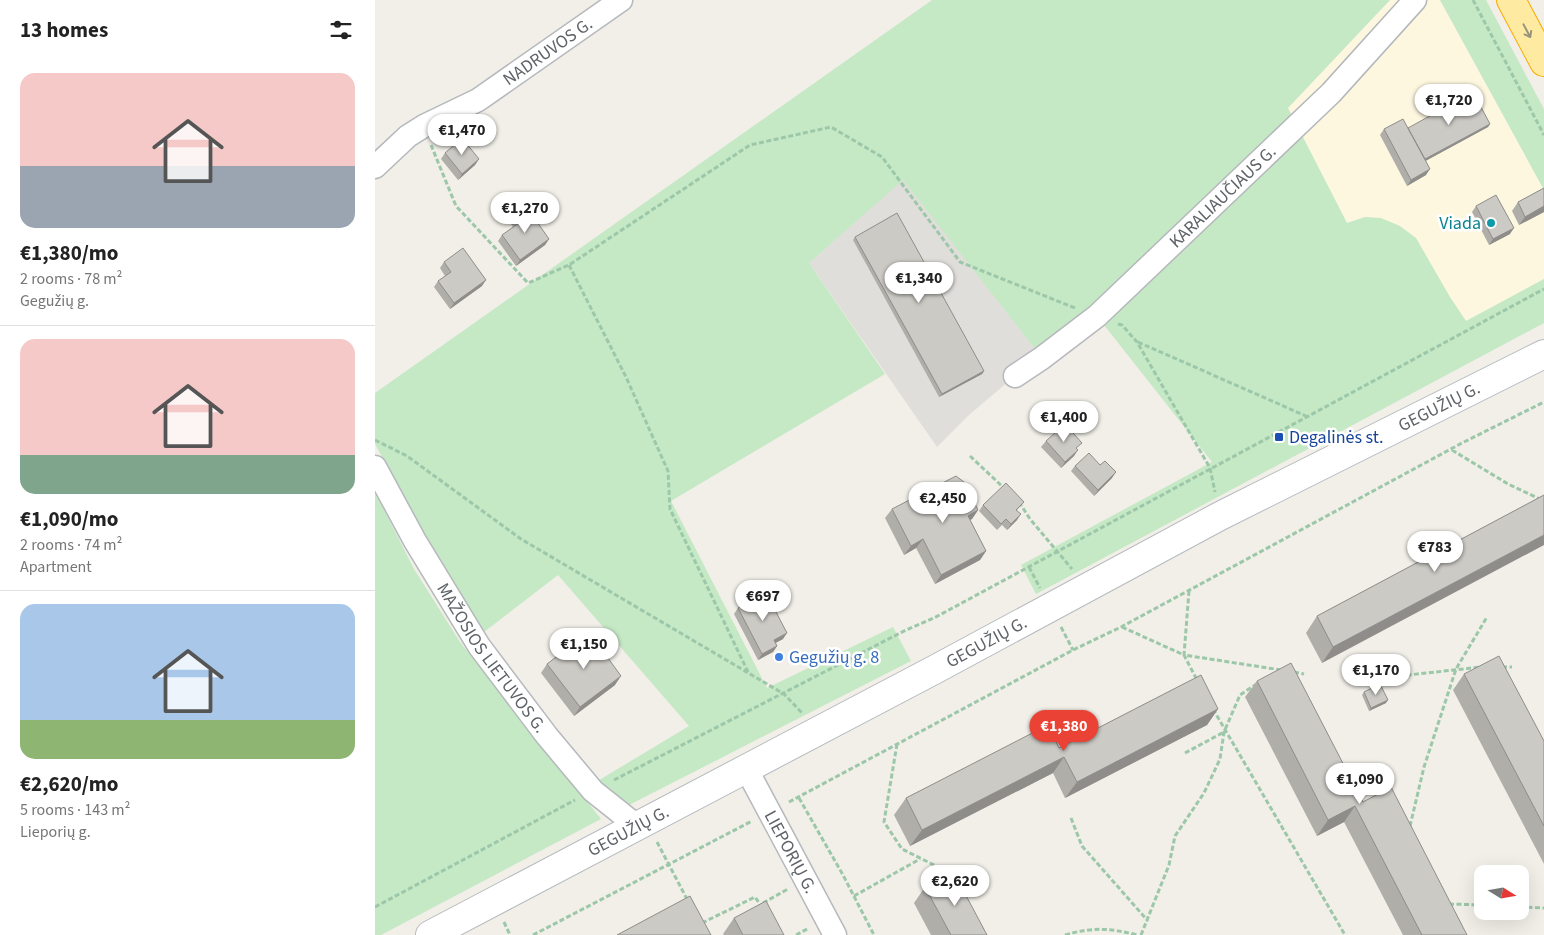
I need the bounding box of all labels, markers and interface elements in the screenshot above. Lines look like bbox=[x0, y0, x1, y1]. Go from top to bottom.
street label: NADRUVOS G. bbox=[498, 12, 598, 92]
text: 13 homes bbox=[20, 15, 108, 45]
icon: filters bbox=[327, 16, 355, 44]
one-way arrow bbox=[1523, 23, 1532, 38]
pin: €1,720 bbox=[1408, 84, 1490, 126]
text: €1,720 bbox=[1425, 89, 1473, 111]
icon: home bbox=[143, 106, 233, 196]
pin: €1,470 bbox=[421, 114, 503, 156]
text: €1,470 bbox=[438, 119, 486, 141]
street label: KARALIAUČIAUS G. bbox=[1164, 140, 1282, 254]
pin: €1,270 bbox=[484, 192, 566, 234]
text: €1,270 bbox=[501, 197, 549, 219]
place label: Viada bbox=[1439, 211, 1481, 236]
marker: Viada bbox=[1485, 217, 1497, 229]
text: €1,380/mo bbox=[20, 238, 119, 268]
pin: €1,340 bbox=[878, 262, 960, 304]
text: €1,340 bbox=[895, 267, 943, 289]
text: 2 rooms · 78 m² bbox=[20, 268, 122, 290]
text: Gegužių g. bbox=[20, 290, 89, 312]
icon: home bbox=[143, 371, 233, 461]
street label: GEGUŽIŲ G. bbox=[1394, 376, 1484, 438]
pin: €1,400 bbox=[1023, 400, 1105, 443]
text: €1,400 bbox=[1040, 406, 1088, 428]
place label: Degalinės st. bbox=[1289, 425, 1383, 450]
marker: Degalinės st. bbox=[1273, 431, 1285, 443]
pin: €2,450 bbox=[902, 482, 984, 524]
text: €2,450 bbox=[919, 487, 967, 509]
text: €1,090/mo bbox=[20, 504, 119, 534]
pin: €783 bbox=[1405, 530, 1465, 573]
text: 2 rooms · 74 m² bbox=[20, 534, 122, 556]
text: €783 bbox=[1418, 536, 1452, 558]
text: Apartment bbox=[20, 556, 92, 578]
street label: MAŽOSIOS LIETUVOS G. bbox=[430, 578, 552, 738]
pin: €697 bbox=[733, 580, 793, 622]
text: €697 bbox=[746, 585, 780, 607]
street label: GEGUŽIŲ G. bbox=[942, 610, 1032, 674]
pin: €1,150 bbox=[543, 628, 625, 670]
text: €1,150 bbox=[560, 633, 608, 655]
icon: home bbox=[143, 636, 233, 726]
place label: Gegužių g. 8 bbox=[789, 645, 879, 670]
marker: Gegužių g. 8 bbox=[773, 651, 785, 663]
pin: €1,170 bbox=[1335, 654, 1417, 696]
text: €1,170 bbox=[1352, 659, 1400, 681]
pin: €1,380 bbox=[1023, 710, 1105, 752]
text: €1,380 bbox=[1040, 715, 1088, 737]
pin: €1,090 bbox=[1319, 762, 1401, 805]
text: €1,090 bbox=[1336, 768, 1384, 790]
text: €2,620/mo bbox=[20, 769, 119, 799]
text: 5 rooms · 143 m² bbox=[20, 799, 130, 821]
street label: GEGUŽIŲ G. bbox=[583, 800, 674, 863]
street label: LIEPORIŲ G. bbox=[758, 806, 823, 898]
text: Lieporių g. bbox=[20, 821, 91, 843]
pin: €2,620 bbox=[914, 864, 996, 907]
north arrow bbox=[1474, 865, 1529, 920]
map controls bbox=[1474, 865, 1529, 920]
text: €2,620 bbox=[931, 870, 979, 892]

